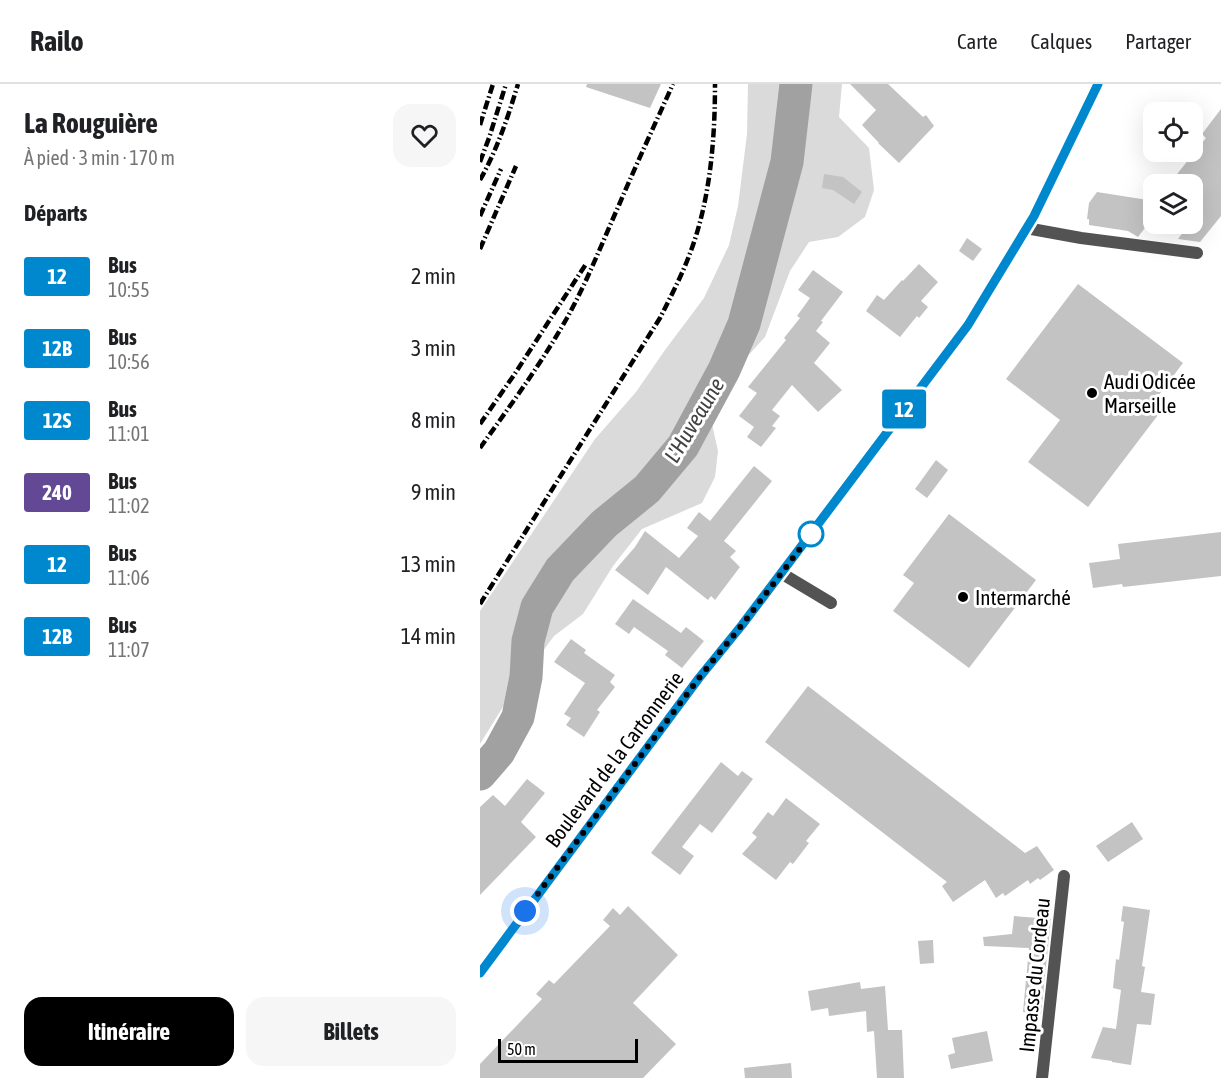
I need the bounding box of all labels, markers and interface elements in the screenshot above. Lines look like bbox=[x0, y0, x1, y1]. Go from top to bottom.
text: Railo bbox=[30, 25, 84, 57]
text: Carte bbox=[957, 29, 998, 53]
text: Calques bbox=[1031, 29, 1092, 53]
text: Partager bbox=[1125, 29, 1191, 53]
map controls bbox=[1143, 102, 1203, 234]
button: locate bbox=[1143, 102, 1203, 162]
button: heart bbox=[393, 104, 456, 167]
text: La Rouguière bbox=[24, 107, 158, 139]
text: À pied · 3 min · 170 m bbox=[24, 146, 175, 169]
button: layers bbox=[1143, 174, 1203, 234]
text: Départs bbox=[24, 200, 87, 226]
text: Bus bbox=[108, 252, 137, 278]
text: 2 min bbox=[411, 263, 456, 289]
text: 12 bbox=[47, 264, 67, 288]
text: 10:55 bbox=[108, 278, 150, 301]
text: Bus bbox=[108, 324, 137, 350]
text: 3 min bbox=[411, 335, 456, 361]
text: 12B bbox=[42, 336, 72, 360]
text: 10:56 bbox=[108, 350, 150, 373]
place label: Audi Odicée Marseille bbox=[1104, 369, 1196, 417]
water label: L'Huveaune bbox=[659, 373, 729, 467]
marker: Audi Odicée Marseille bbox=[1085, 386, 1099, 400]
line badge: 12 bbox=[877, 390, 931, 428]
text: Bus bbox=[108, 396, 137, 422]
text: 12 bbox=[894, 397, 914, 421]
text: 8 min bbox=[411, 407, 456, 433]
text: 12S bbox=[43, 408, 71, 432]
text: 11:01 bbox=[108, 422, 150, 445]
text: Bus bbox=[108, 468, 137, 494]
text: 9 min bbox=[411, 479, 456, 505]
text: 240 bbox=[42, 480, 72, 504]
text: 11:02 bbox=[108, 494, 150, 517]
unlabelled marker bbox=[798, 521, 824, 547]
text: Bus bbox=[108, 540, 137, 566]
text: 13 min bbox=[401, 551, 456, 577]
text: 12 bbox=[47, 552, 67, 576]
text: 11:06 bbox=[108, 566, 150, 589]
place label: Intermarché bbox=[975, 585, 1071, 609]
marker: Intermarché bbox=[956, 590, 970, 604]
text: Bus bbox=[108, 612, 137, 638]
text: 14 min bbox=[401, 623, 456, 649]
text: 12B bbox=[42, 624, 72, 648]
text: 11:07 bbox=[108, 638, 150, 661]
street label: Boulevard de la Cartonnerie bbox=[540, 666, 688, 852]
your location bbox=[510, 896, 540, 926]
street label: Impasse du Cordeau bbox=[1014, 897, 1054, 1053]
button: Itinéraire bbox=[24, 997, 234, 1066]
button: Billets bbox=[246, 997, 456, 1066]
scale bar bbox=[498, 1036, 638, 1064]
text: 50 m bbox=[507, 1040, 536, 1058]

